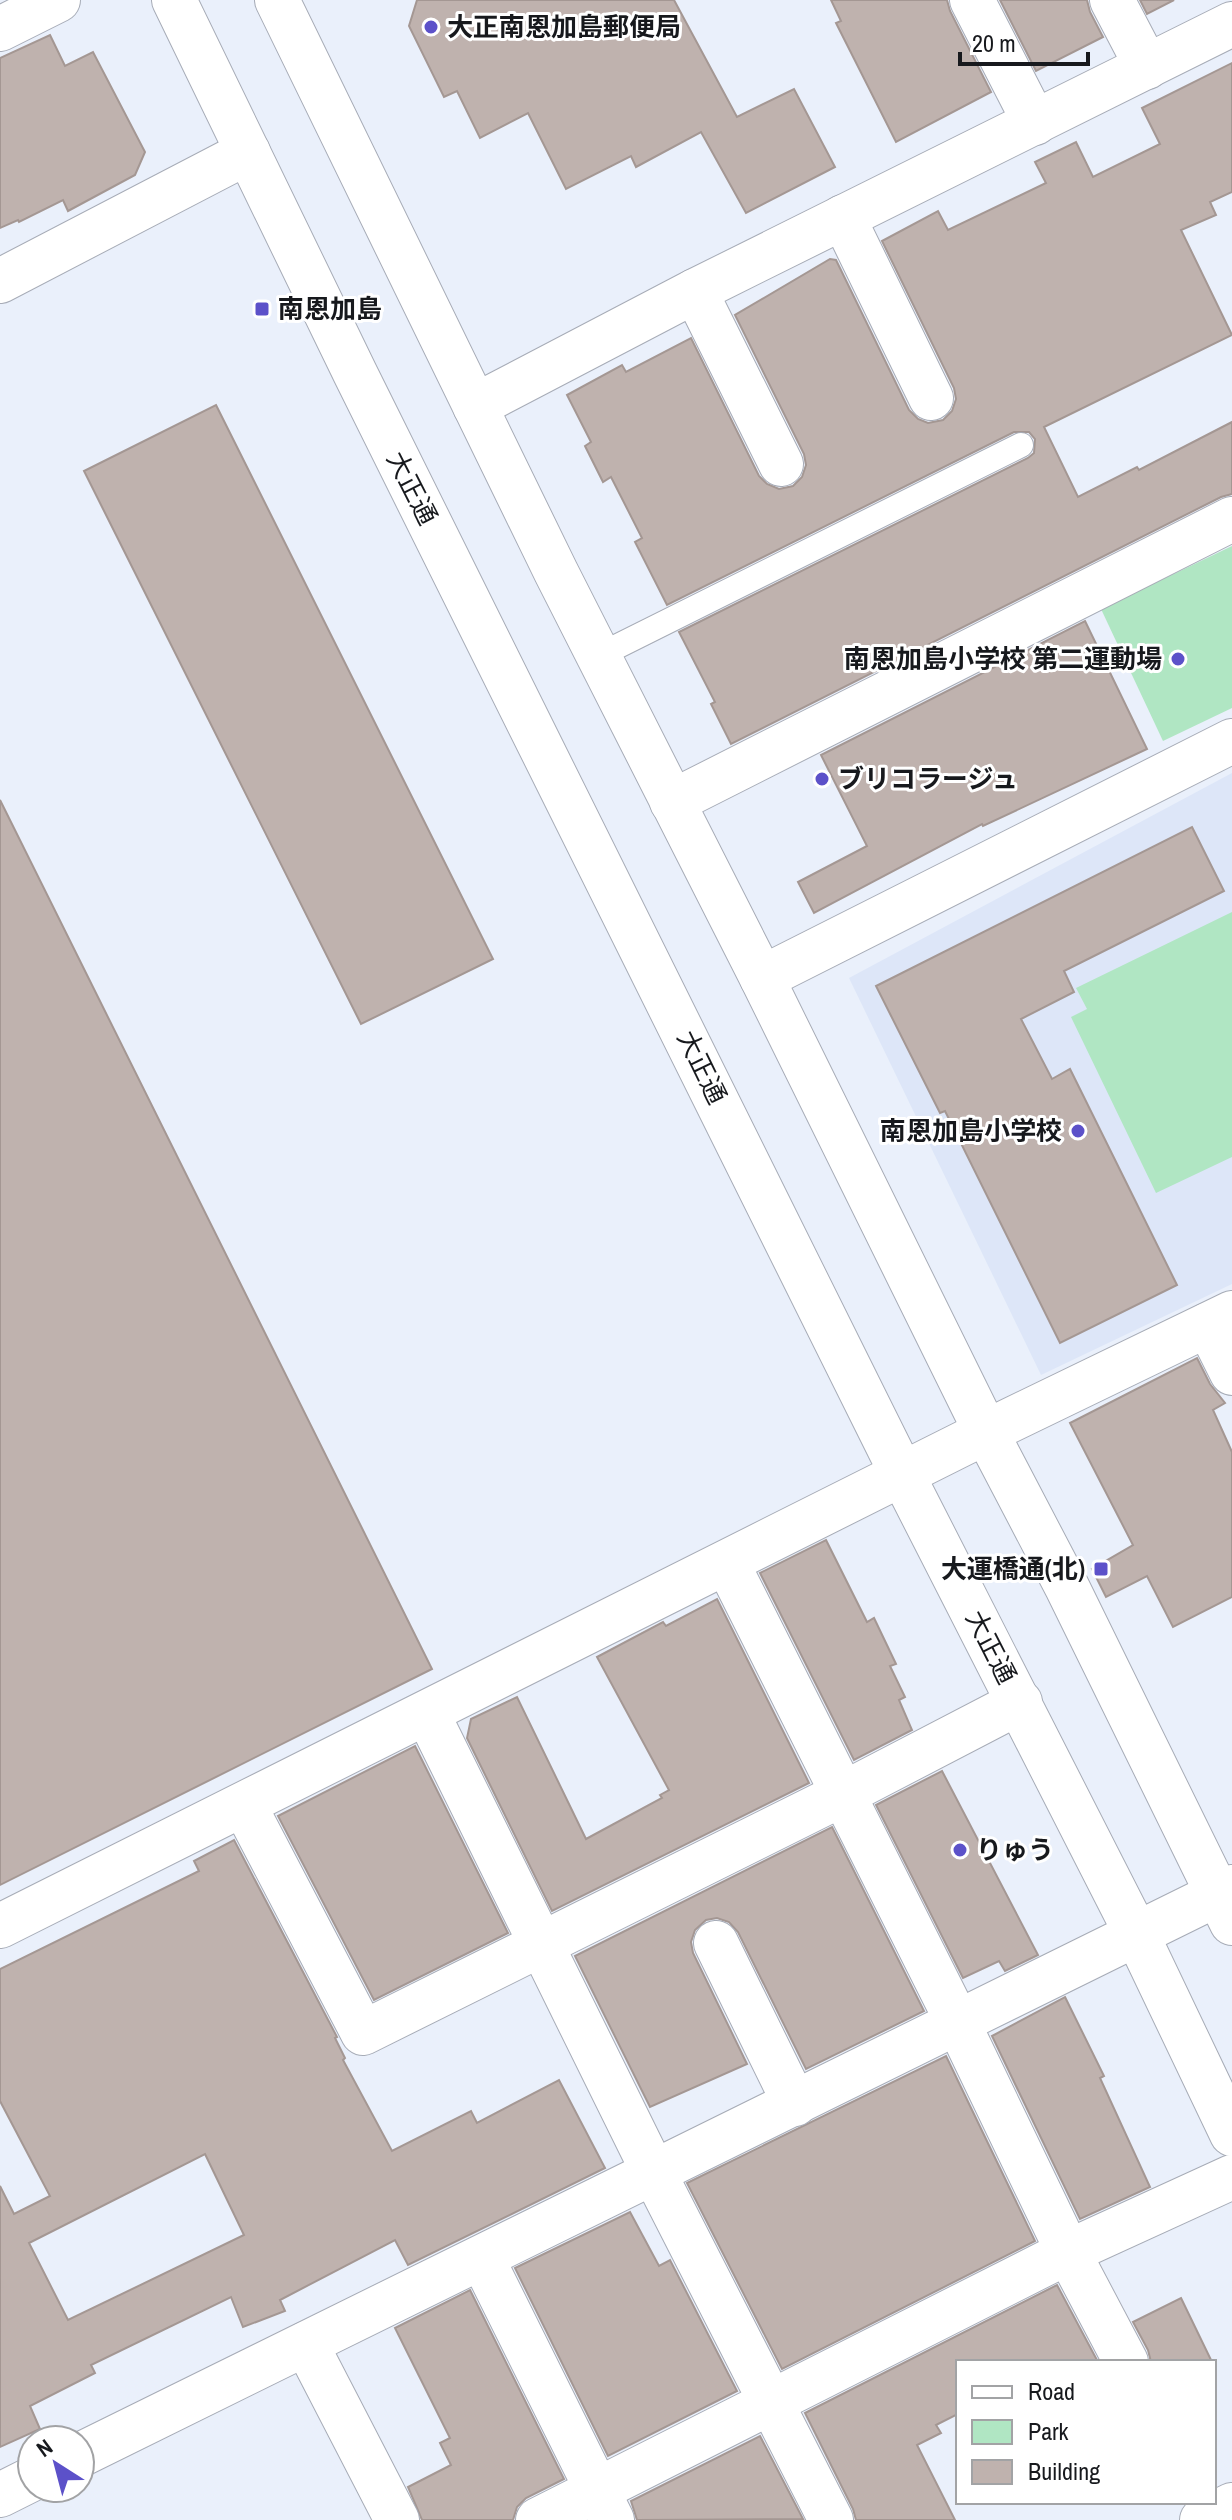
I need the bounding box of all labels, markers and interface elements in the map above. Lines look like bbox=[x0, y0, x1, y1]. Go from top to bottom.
place label: 大正南恩加島郵便局 bbox=[447, 9, 681, 44]
scale bar bbox=[960, 16, 1088, 66]
marker: 大正南恩加島郵便局 bbox=[422, 18, 440, 36]
text: 20 m bbox=[972, 27, 1016, 59]
place label: 南恩加島 bbox=[278, 291, 382, 326]
marker: 南恩加島 bbox=[253, 300, 271, 318]
street label: 大正通 bbox=[379, 445, 446, 530]
place label: 南恩加島小学校 第二運動場 bbox=[844, 641, 1162, 676]
marker: 南恩加島小学校 第二運動場 bbox=[1169, 650, 1187, 668]
place label: ブリコラージュ bbox=[838, 761, 1018, 796]
marker: ブリコラージュ bbox=[813, 770, 831, 788]
street label: 大正通 bbox=[670, 1024, 735, 1110]
place label: 南恩加島小学校 bbox=[880, 1113, 1062, 1148]
marker: 南恩加島小学校 bbox=[1069, 1122, 1087, 1140]
place label: 大運橋通(北) bbox=[941, 1551, 1085, 1586]
marker: 大運橋通(北) bbox=[1092, 1560, 1110, 1578]
street label: 大正通 bbox=[958, 1604, 1025, 1689]
place label: りゅう bbox=[976, 1832, 1054, 1867]
marker: りゅう bbox=[951, 1841, 969, 1859]
legend bbox=[956, 2360, 1216, 2504]
text: Road bbox=[1028, 2375, 1075, 2407]
text: Park bbox=[1028, 2415, 1069, 2447]
north arrow bbox=[16, 2424, 96, 2504]
text: N bbox=[30, 2432, 58, 2464]
text: Building bbox=[1028, 2455, 1100, 2487]

